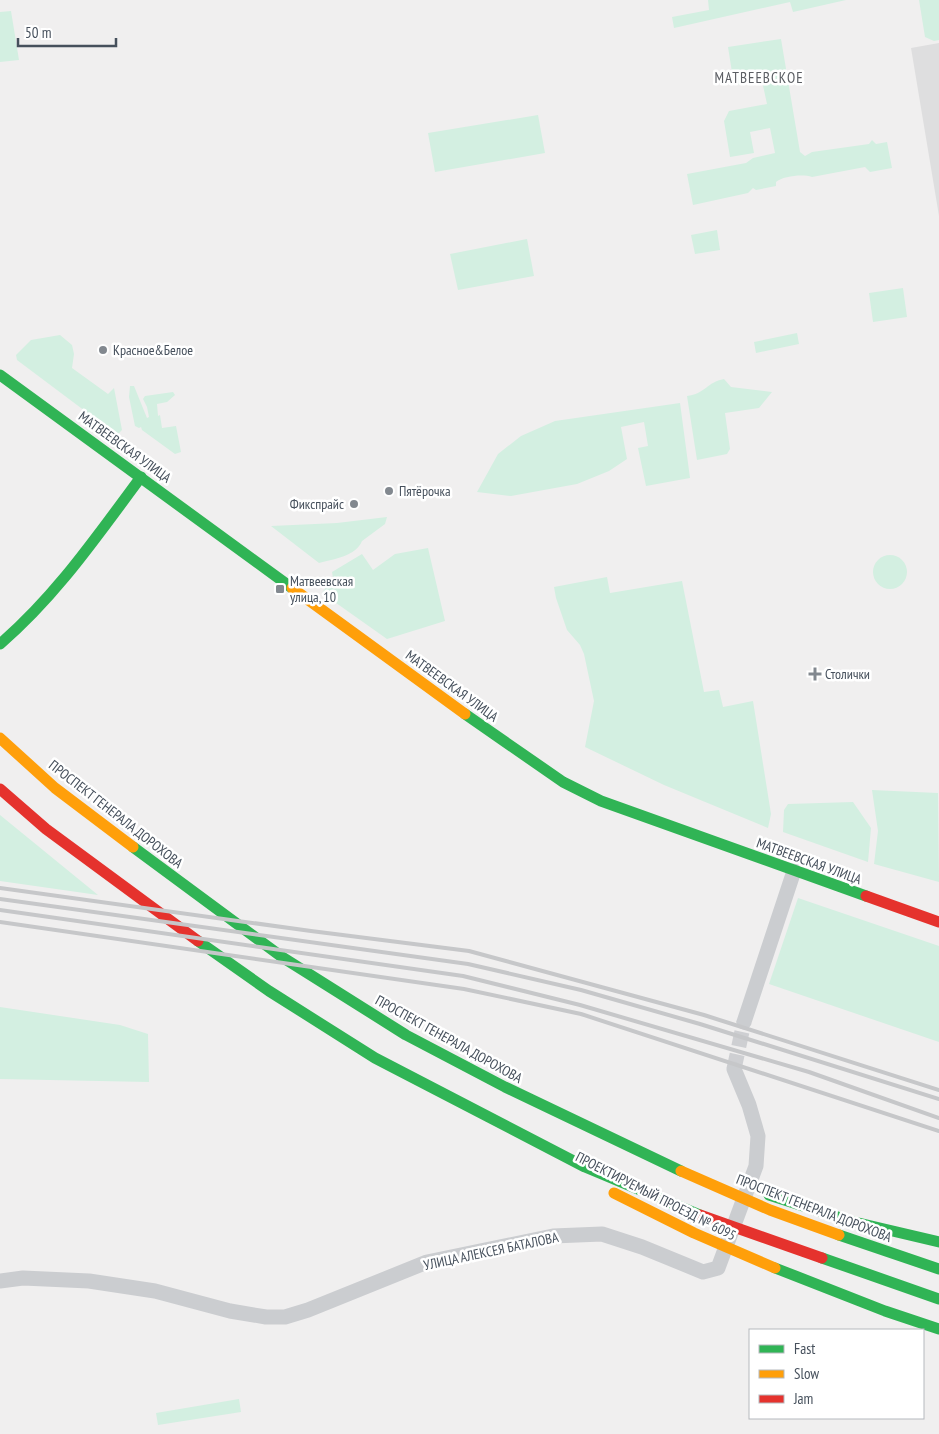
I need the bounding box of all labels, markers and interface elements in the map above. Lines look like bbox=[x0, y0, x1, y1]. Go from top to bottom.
scale bar bbox=[18, 15, 115, 47]
text: 50 m bbox=[25, 23, 51, 42]
district label: МАТВЕЕВСКОЕ bbox=[714, 68, 804, 87]
place label: Красное&Белое bbox=[113, 341, 193, 359]
marker: Красное&Белое bbox=[97, 344, 109, 356]
street label: МАТВЕЕВСКАЯ УЛИЦА bbox=[75, 407, 175, 487]
place label: Пятёрочка bbox=[399, 482, 451, 500]
marker: Пятёрочка bbox=[383, 485, 395, 497]
place label: Фикспрайс bbox=[290, 495, 344, 513]
marker: Фикспрайс bbox=[348, 498, 360, 510]
place label: Матвеевская улица, 10 bbox=[290, 572, 353, 606]
marker: Матвеевская улица, 10 bbox=[274, 583, 286, 595]
street label: МАТВЕЕВСКАЯ УЛИЦА bbox=[402, 646, 502, 726]
place label: Столички bbox=[825, 665, 870, 683]
marker: Столички bbox=[809, 668, 821, 680]
street label: ПРОСПЕКТ ГЕНЕРАЛА ДОРОХОВА bbox=[45, 756, 187, 872]
street label: МАТВЕЕВСКАЯ УЛИЦА bbox=[754, 834, 864, 888]
street label: ПРОСПЕКТ ГЕНЕРАЛА ДОРОХОВА bbox=[372, 991, 526, 1087]
street label: ПРОЕКТИРУЕМЫЙ ПРОЕЗД № 6095 bbox=[573, 1148, 739, 1244]
street label: ПРОСПЕКТ ГЕНЕРАЛА ДОРОХОВА bbox=[734, 1170, 895, 1246]
street label: УЛИЦА АЛЕКСЕЯ БАТАЛОВА bbox=[422, 1228, 560, 1274]
legend bbox=[749, 1329, 924, 1419]
text: Fast bbox=[794, 1339, 815, 1358]
text: Slow bbox=[794, 1364, 819, 1383]
text: Jam bbox=[793, 1389, 813, 1408]

